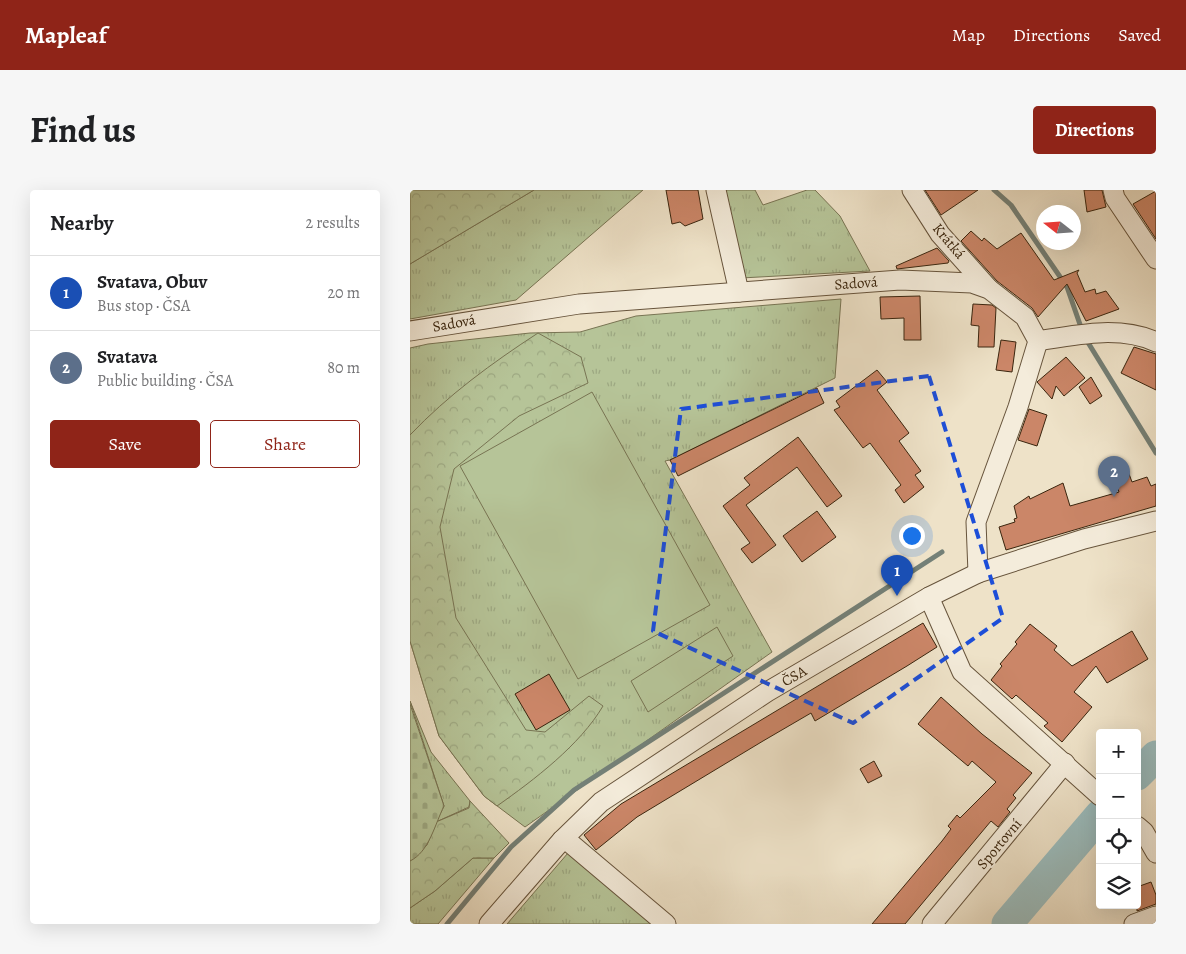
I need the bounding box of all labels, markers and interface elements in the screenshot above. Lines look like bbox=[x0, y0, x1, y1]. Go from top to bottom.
text: Mapleaf bbox=[25, 19, 107, 51]
text: Map bbox=[952, 23, 985, 47]
text: Directions bbox=[1013, 23, 1090, 47]
text: Saved bbox=[1118, 23, 1161, 47]
text: Find us bbox=[30, 106, 136, 154]
button: Directions bbox=[1033, 106, 1156, 154]
north arrow bbox=[1036, 205, 1081, 250]
text: Nearby bbox=[50, 209, 113, 237]
text: 2 results bbox=[305, 212, 360, 234]
street label: Krátká bbox=[928, 219, 970, 263]
text: Svatava, Obuv bbox=[97, 269, 207, 295]
street label: Sadová bbox=[834, 272, 878, 294]
text: 1 bbox=[63, 282, 69, 304]
text: 20 m bbox=[327, 282, 360, 304]
text: Bus stop · ČSA bbox=[97, 295, 190, 317]
street label: Sadová bbox=[431, 309, 477, 337]
text: Svatava bbox=[97, 344, 158, 370]
text: 2 bbox=[62, 357, 70, 379]
text: 80 m bbox=[327, 357, 360, 379]
text: Public building · ČSA bbox=[97, 370, 233, 392]
button: Save bbox=[50, 420, 200, 468]
button: Share bbox=[210, 420, 360, 468]
pin: 2 bbox=[1098, 456, 1130, 497]
your location bbox=[899, 523, 925, 549]
pin: 1 bbox=[881, 555, 913, 596]
street label: ČSA bbox=[778, 661, 811, 691]
map controls bbox=[1096, 729, 1141, 909]
button: + bbox=[1096, 729, 1141, 774]
button: − bbox=[1096, 774, 1141, 819]
street label: Sportovní bbox=[972, 814, 1026, 874]
button: locate bbox=[1096, 819, 1141, 864]
button: layers bbox=[1096, 864, 1141, 909]

